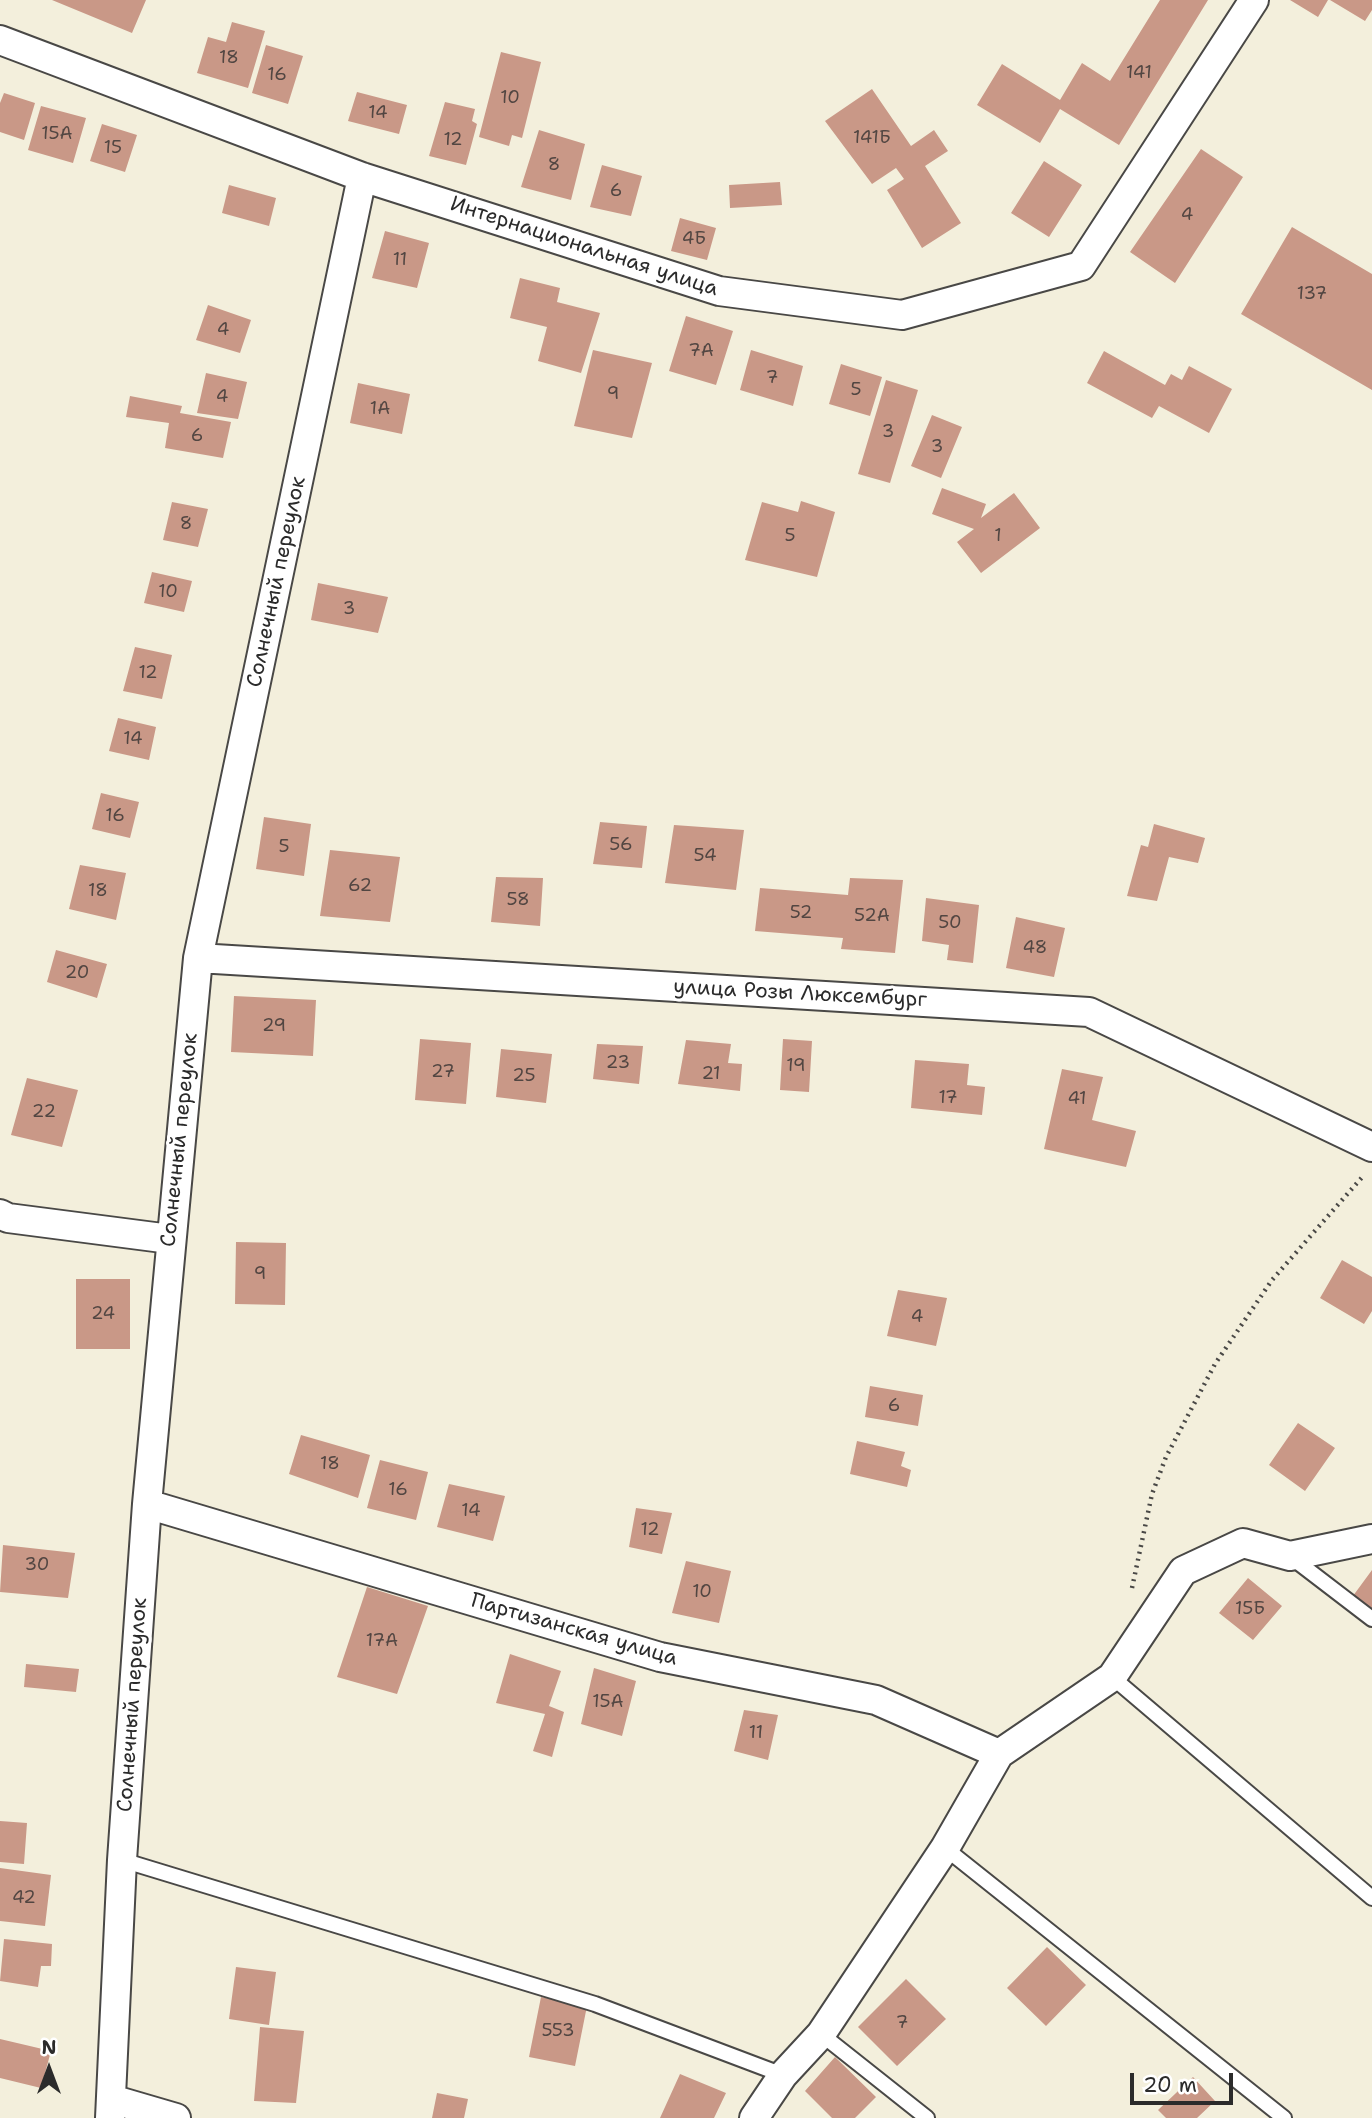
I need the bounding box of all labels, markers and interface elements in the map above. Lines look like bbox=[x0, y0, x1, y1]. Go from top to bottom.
house number: 18 bbox=[219, 47, 239, 69]
house number: 141 bbox=[1126, 62, 1152, 84]
house number: 16 bbox=[267, 64, 287, 86]
house number: 10 bbox=[500, 87, 520, 109]
house number: 14 bbox=[368, 102, 388, 124]
house number: 15А bbox=[41, 123, 73, 145]
house number: 141Б bbox=[853, 127, 891, 149]
house number: 12 bbox=[443, 129, 463, 151]
house number: 15 bbox=[104, 137, 122, 159]
house number: 8 bbox=[548, 154, 560, 176]
house number: 6 bbox=[610, 180, 622, 202]
street label: Интернациональная улица bbox=[447, 192, 721, 302]
house number: 4 bbox=[1181, 204, 1193, 226]
house number: 4Б bbox=[682, 228, 706, 250]
house number: 11 bbox=[393, 249, 407, 271]
house number: 137 bbox=[1297, 283, 1327, 305]
house number: 4 bbox=[217, 319, 229, 341]
house number: 7А bbox=[688, 340, 714, 362]
house number: 7 bbox=[766, 367, 778, 389]
house number: 5 bbox=[850, 379, 862, 401]
house number: 9 bbox=[607, 383, 619, 405]
house number: 4 bbox=[216, 386, 228, 408]
house number: 1А bbox=[370, 398, 390, 420]
house number: 3 bbox=[882, 421, 894, 443]
house number: 6 bbox=[191, 425, 203, 447]
house number: 3 bbox=[931, 436, 943, 458]
street label: Солнечный переулок bbox=[242, 474, 312, 690]
house number: 8 bbox=[180, 513, 192, 535]
house number: 5 bbox=[784, 525, 796, 547]
house number: 1 bbox=[994, 525, 1002, 547]
house number: 10 bbox=[158, 581, 178, 603]
house number: 3 bbox=[343, 598, 355, 620]
house number: 12 bbox=[138, 662, 158, 684]
house number: 14 bbox=[123, 728, 143, 750]
house number: 16 bbox=[105, 805, 125, 827]
house number: 56 bbox=[609, 834, 633, 856]
house number: 5 bbox=[278, 836, 290, 858]
house number: 54 bbox=[693, 845, 717, 867]
house number: 62 bbox=[348, 875, 372, 897]
house number: 18 bbox=[88, 880, 108, 902]
house number: 58 bbox=[506, 889, 530, 911]
house number: 52 bbox=[790, 902, 812, 924]
house number: 52А bbox=[854, 905, 890, 927]
house number: 50 bbox=[938, 912, 962, 934]
house number: 48 bbox=[1023, 937, 1047, 959]
house number: 20 bbox=[65, 962, 89, 984]
street label: улица Розы Люксембург bbox=[673, 975, 927, 1013]
house number: 29 bbox=[262, 1015, 286, 1037]
street label: Солнечный переулок bbox=[156, 1032, 204, 1248]
house number: 23 bbox=[606, 1052, 630, 1074]
house number: 19 bbox=[786, 1055, 806, 1077]
house number: 27 bbox=[431, 1061, 455, 1083]
house number: 21 bbox=[701, 1063, 721, 1085]
house number: 25 bbox=[512, 1065, 536, 1087]
house number: 17 bbox=[938, 1087, 958, 1109]
house number: 41 bbox=[1067, 1088, 1087, 1110]
house number: 22 bbox=[32, 1101, 56, 1123]
house number: 9 bbox=[254, 1263, 266, 1285]
house number: 24 bbox=[91, 1303, 115, 1325]
house number: 4 bbox=[911, 1306, 923, 1328]
house number: 6 bbox=[888, 1395, 900, 1417]
house number: 18 bbox=[320, 1453, 340, 1475]
house number: 16 bbox=[388, 1479, 408, 1501]
house number: 14 bbox=[461, 1500, 481, 1522]
house number: 12 bbox=[640, 1519, 660, 1541]
house number: 30 bbox=[25, 1554, 49, 1576]
house number: 10 bbox=[692, 1581, 712, 1603]
street label: Партизанская улица bbox=[468, 1588, 680, 1672]
street label: Солнечный переулок bbox=[113, 1597, 153, 1813]
house number: 15Б bbox=[1235, 1598, 1265, 1620]
house number: 17А bbox=[366, 1630, 398, 1652]
house number: 15А bbox=[592, 1691, 624, 1713]
house number: 11 bbox=[749, 1722, 763, 1744]
house number: 42 bbox=[12, 1887, 36, 1909]
house number: 7 bbox=[896, 2012, 908, 2034]
house number: 553 bbox=[541, 2020, 575, 2042]
north arrow bbox=[14, 2034, 84, 2104]
text: N bbox=[41, 2035, 57, 2060]
scale bar bbox=[1134, 2058, 1237, 2102]
text: 20 m bbox=[1143, 2071, 1197, 2099]

